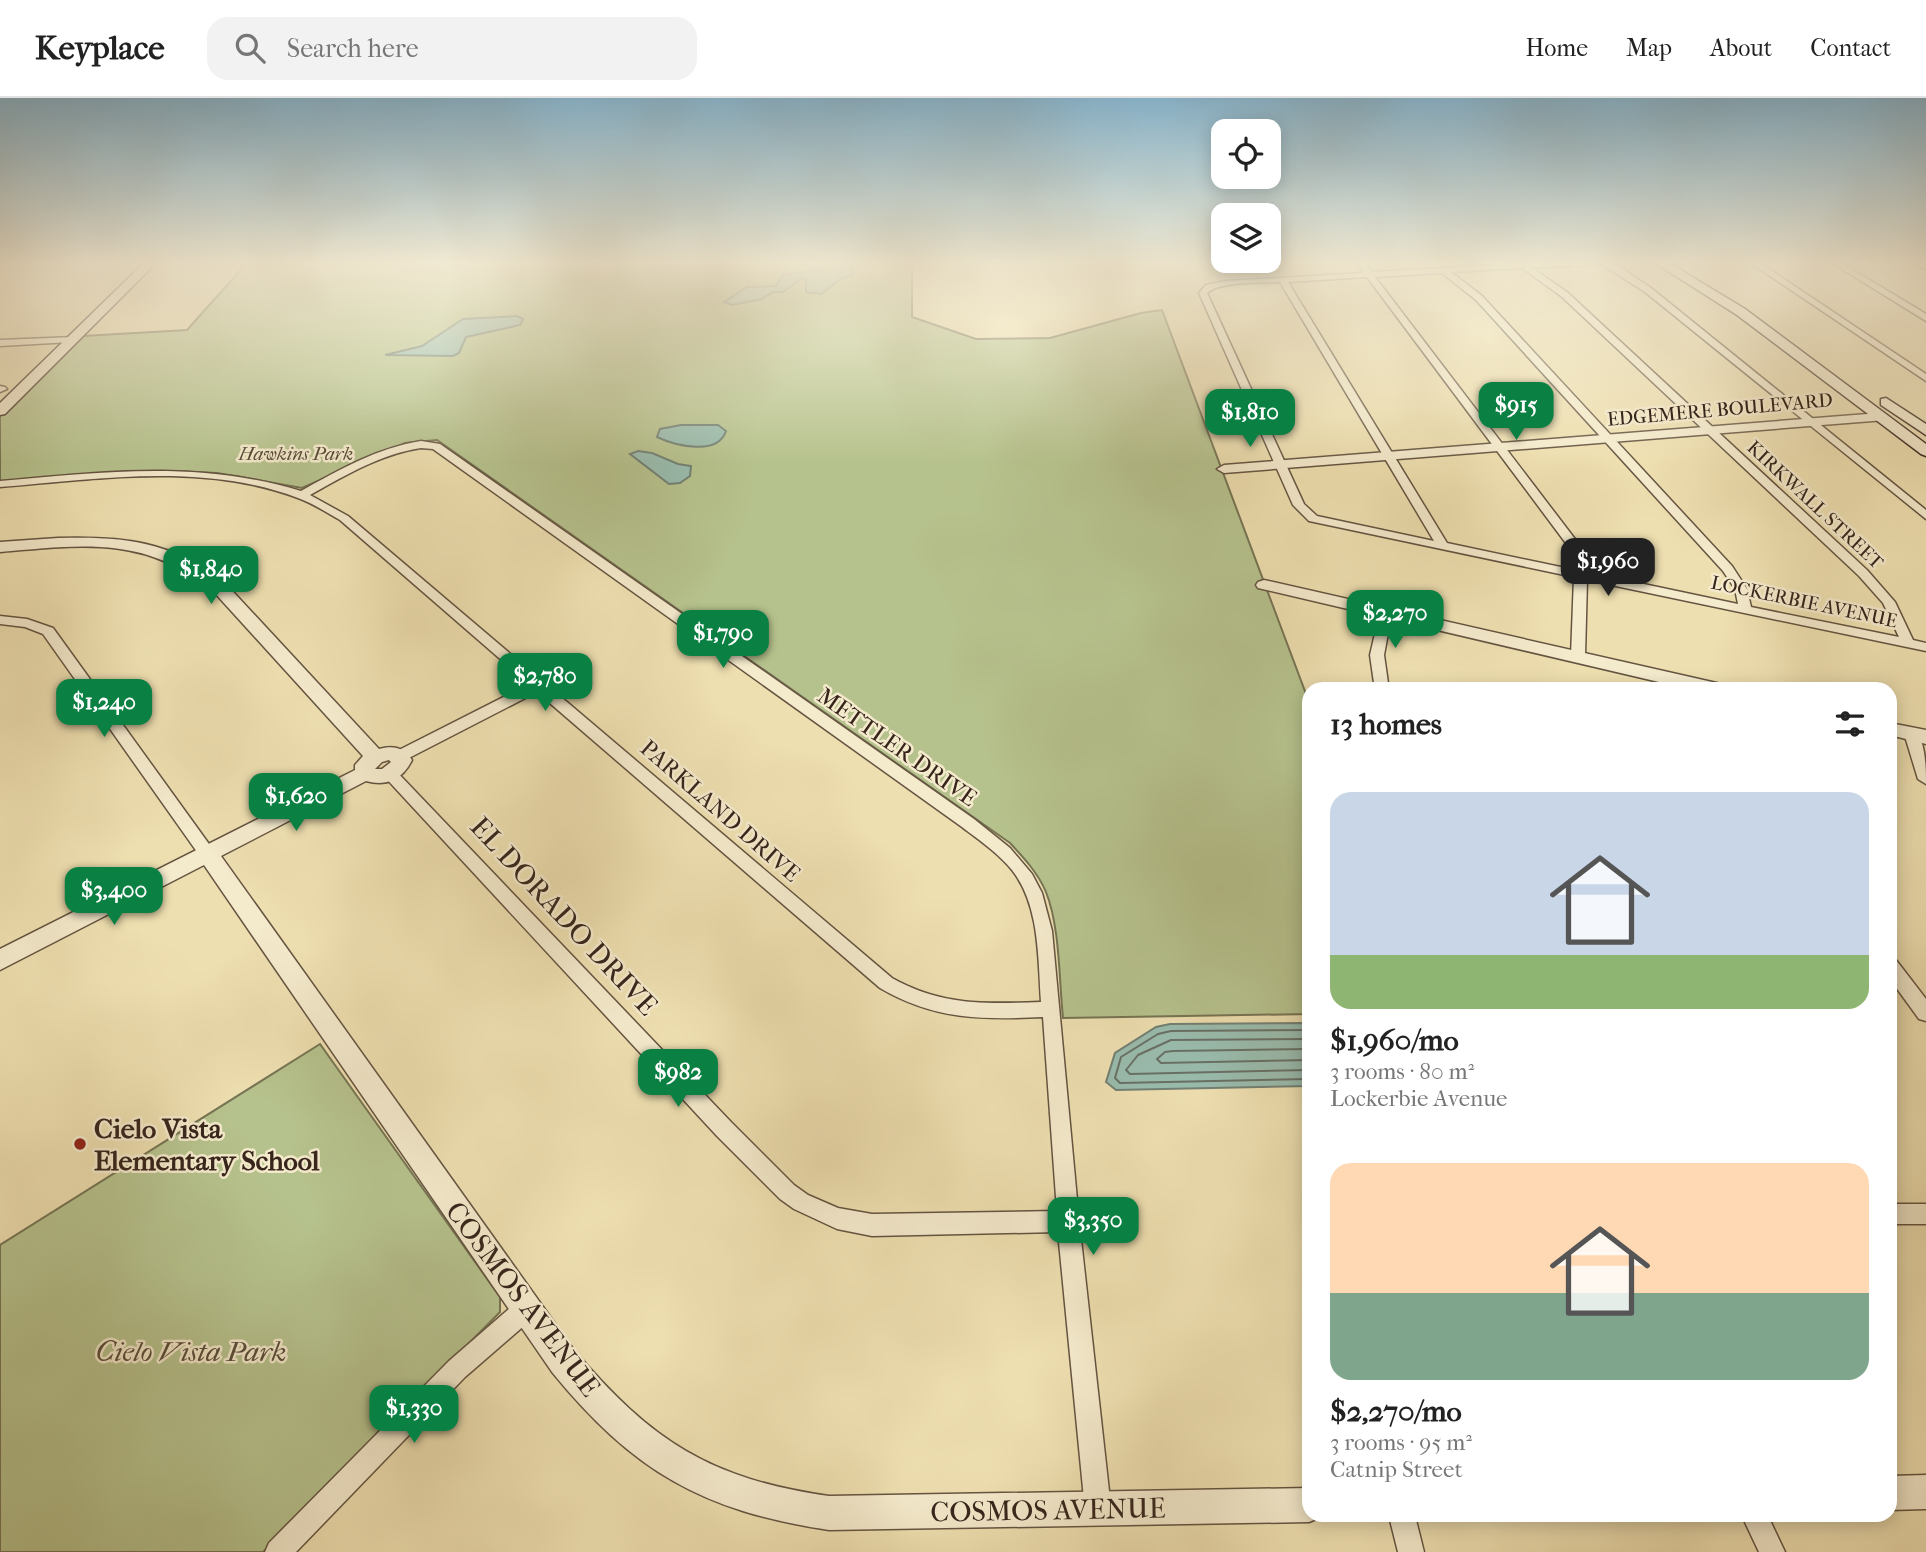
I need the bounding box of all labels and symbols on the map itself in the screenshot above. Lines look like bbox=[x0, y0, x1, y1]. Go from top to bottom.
pin: $915 bbox=[1475, 382, 1557, 442]
street label: EDGEMERE BOULEVARD bbox=[1606, 389, 1834, 431]
pin: $1,810 bbox=[1193, 390, 1307, 449]
street label: KIRKWALL STREET bbox=[1743, 436, 1888, 574]
park label: Hawkins Park bbox=[238, 443, 353, 465]
pin: $1,960 bbox=[1551, 538, 1665, 598]
pin: $1,840 bbox=[154, 546, 268, 606]
street label: LOCKERBIE AVENUE bbox=[1709, 572, 1899, 633]
pin: $2,270 bbox=[1338, 590, 1452, 650]
pin: $1,790 bbox=[666, 610, 780, 670]
pin: $2,780 bbox=[488, 654, 602, 713]
pin: $1,240 bbox=[47, 680, 161, 739]
street label: METTLER DRIVE bbox=[812, 682, 982, 812]
street label: PARKLAND DRIVE bbox=[635, 734, 805, 888]
pin: $1,620 bbox=[239, 774, 353, 833]
street label: EL DORADO DRIVE bbox=[464, 810, 664, 1022]
pin: $3,400 bbox=[57, 868, 171, 927]
pin: $982 bbox=[637, 1049, 719, 1109]
place label: Cielo Vista Elementary School bbox=[94, 1112, 320, 1177]
marker: Cielo Vista Elementary School bbox=[72, 1136, 88, 1152]
street label: COSMOS AVENUE bbox=[439, 1195, 607, 1403]
pin: $3,350 bbox=[1036, 1198, 1150, 1257]
park label: Cielo Vista Park bbox=[96, 1335, 286, 1368]
pin: $1,330 bbox=[357, 1386, 471, 1445]
street label: COSMOS AVENUE bbox=[930, 1491, 1166, 1529]

